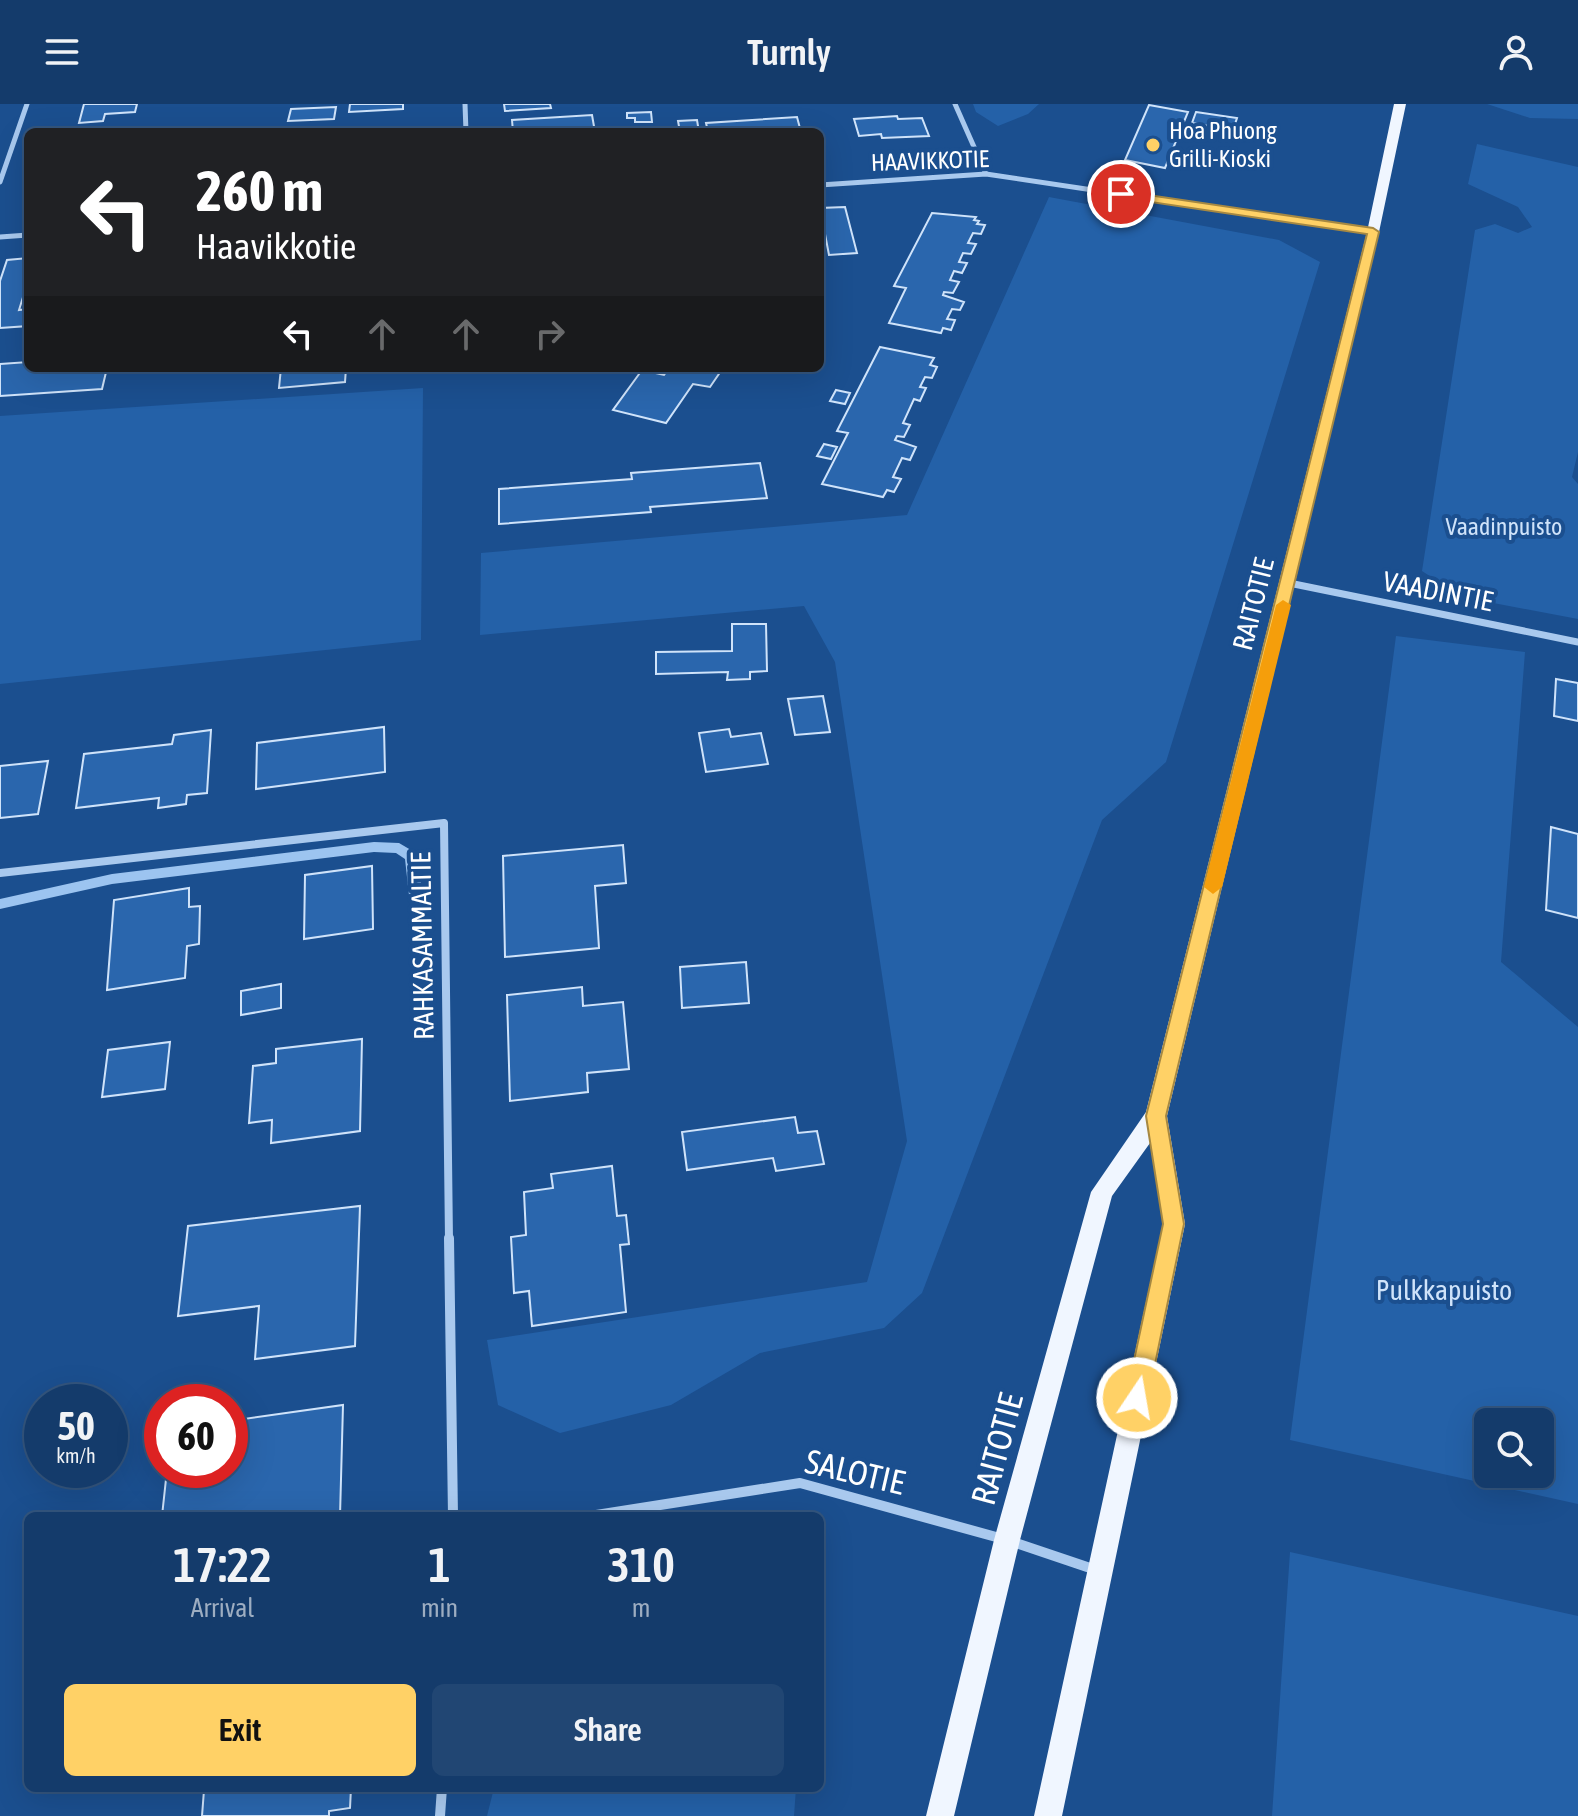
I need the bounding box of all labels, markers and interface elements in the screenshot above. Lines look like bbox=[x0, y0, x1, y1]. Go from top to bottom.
icon: menu bbox=[40, 30, 84, 74]
icon: person bbox=[1494, 30, 1538, 74]
text: Turnly bbox=[747, 31, 831, 73]
place label: Hoa Phuong Grilli-Kioski bbox=[1169, 117, 1278, 172]
marker: Hoa Phuong Grilli-Kioski bbox=[1144, 136, 1162, 154]
street label: HAAVIKKOTIE bbox=[871, 145, 989, 176]
text: 260 m bbox=[196, 159, 323, 223]
icon: left bbox=[64, 160, 168, 264]
pin bbox=[1087, 160, 1155, 228]
icon: arrive bbox=[1099, 172, 1143, 216]
text: Haavikkotie bbox=[196, 225, 356, 267]
icon: left bbox=[276, 312, 320, 356]
icon: ahead bbox=[360, 312, 404, 356]
icon: ahead bbox=[444, 312, 488, 356]
icon: right bbox=[528, 312, 572, 356]
park label: Vaadinpuisto bbox=[1446, 513, 1562, 540]
street label: RAITOTIE bbox=[1226, 555, 1280, 653]
street label: VAADINTIE bbox=[1380, 565, 1496, 617]
street label: RAHKASAMMALTIE bbox=[404, 852, 440, 1040]
park label: Pulkkapuisto bbox=[1376, 1274, 1512, 1306]
position arrow bbox=[1095, 1356, 1179, 1440]
speed limit sign: 60 bbox=[144, 1384, 248, 1488]
street label: RAITOTIE bbox=[963, 1388, 1030, 1509]
text: 50 bbox=[57, 1403, 95, 1448]
map controls bbox=[1474, 1408, 1554, 1488]
button: search bbox=[1474, 1408, 1554, 1488]
street label: SALOTIE bbox=[802, 1441, 909, 1502]
text: km/h bbox=[56, 1444, 96, 1467]
text: 17:22 bbox=[173, 1537, 272, 1592]
text: 1 bbox=[428, 1537, 451, 1592]
text: 310 bbox=[607, 1537, 675, 1592]
text: Arrival bbox=[191, 1593, 254, 1623]
text: min bbox=[421, 1593, 458, 1623]
text: m bbox=[632, 1593, 650, 1623]
button: Exit bbox=[64, 1684, 416, 1776]
button: Share bbox=[432, 1684, 784, 1776]

